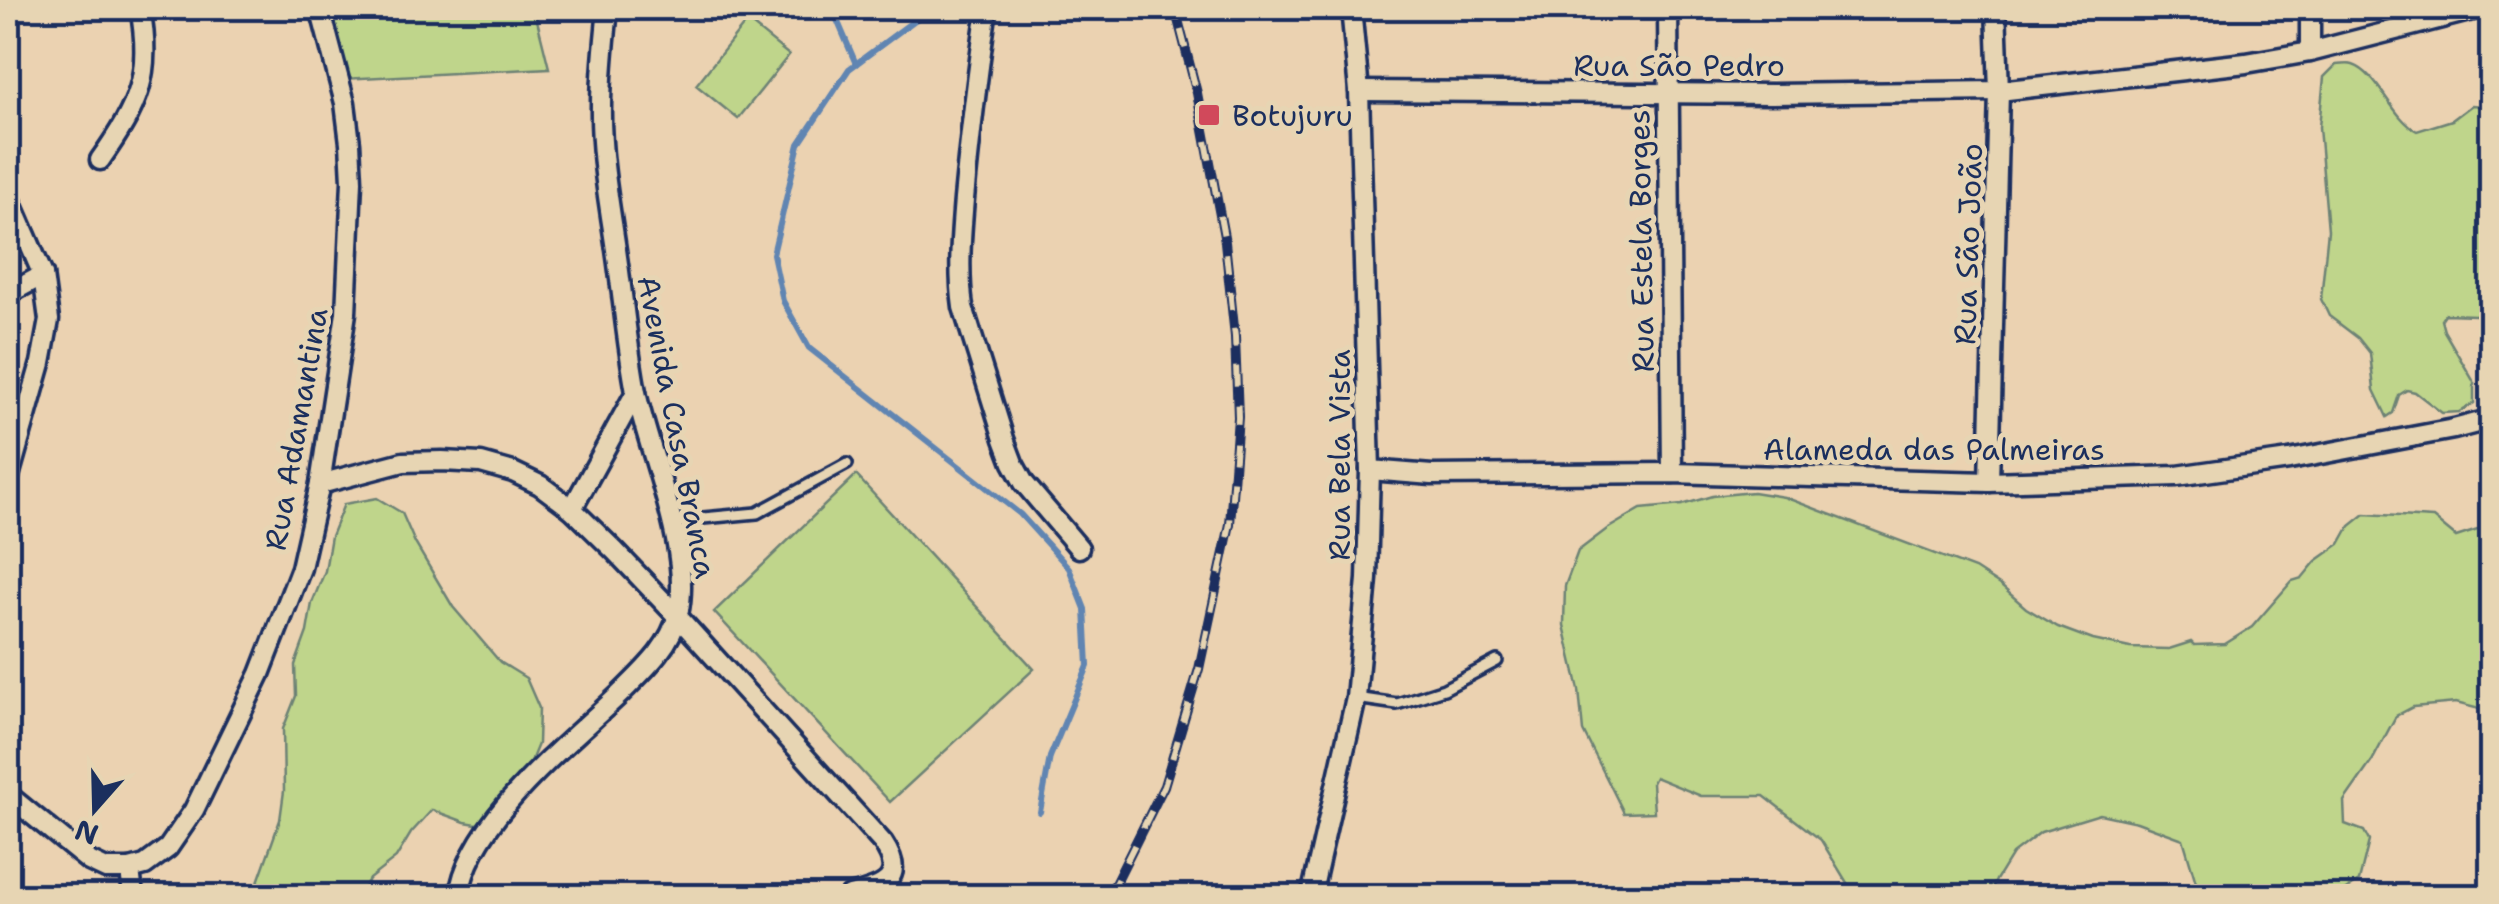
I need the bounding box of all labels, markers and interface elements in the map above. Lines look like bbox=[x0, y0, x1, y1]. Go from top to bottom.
street label: Rua São Pedro bbox=[1573, 45, 1785, 86]
place label: Botujuru bbox=[1232, 95, 1353, 136]
marker: Botujuru bbox=[1196, 102, 1222, 128]
street label: Rua Estela Borges bbox=[1618, 109, 1664, 373]
street label: Rua São João bbox=[1944, 142, 1992, 346]
street label: Avenida Casa Branca bbox=[628, 272, 727, 582]
street label: Rua Adamantina bbox=[255, 304, 338, 553]
street label: Rua Bela Vista bbox=[1319, 349, 1360, 561]
street label: Alameda das Palmeiras bbox=[1763, 429, 2105, 470]
north arrow bbox=[45, 759, 145, 859]
text: N bbox=[70, 811, 103, 854]

